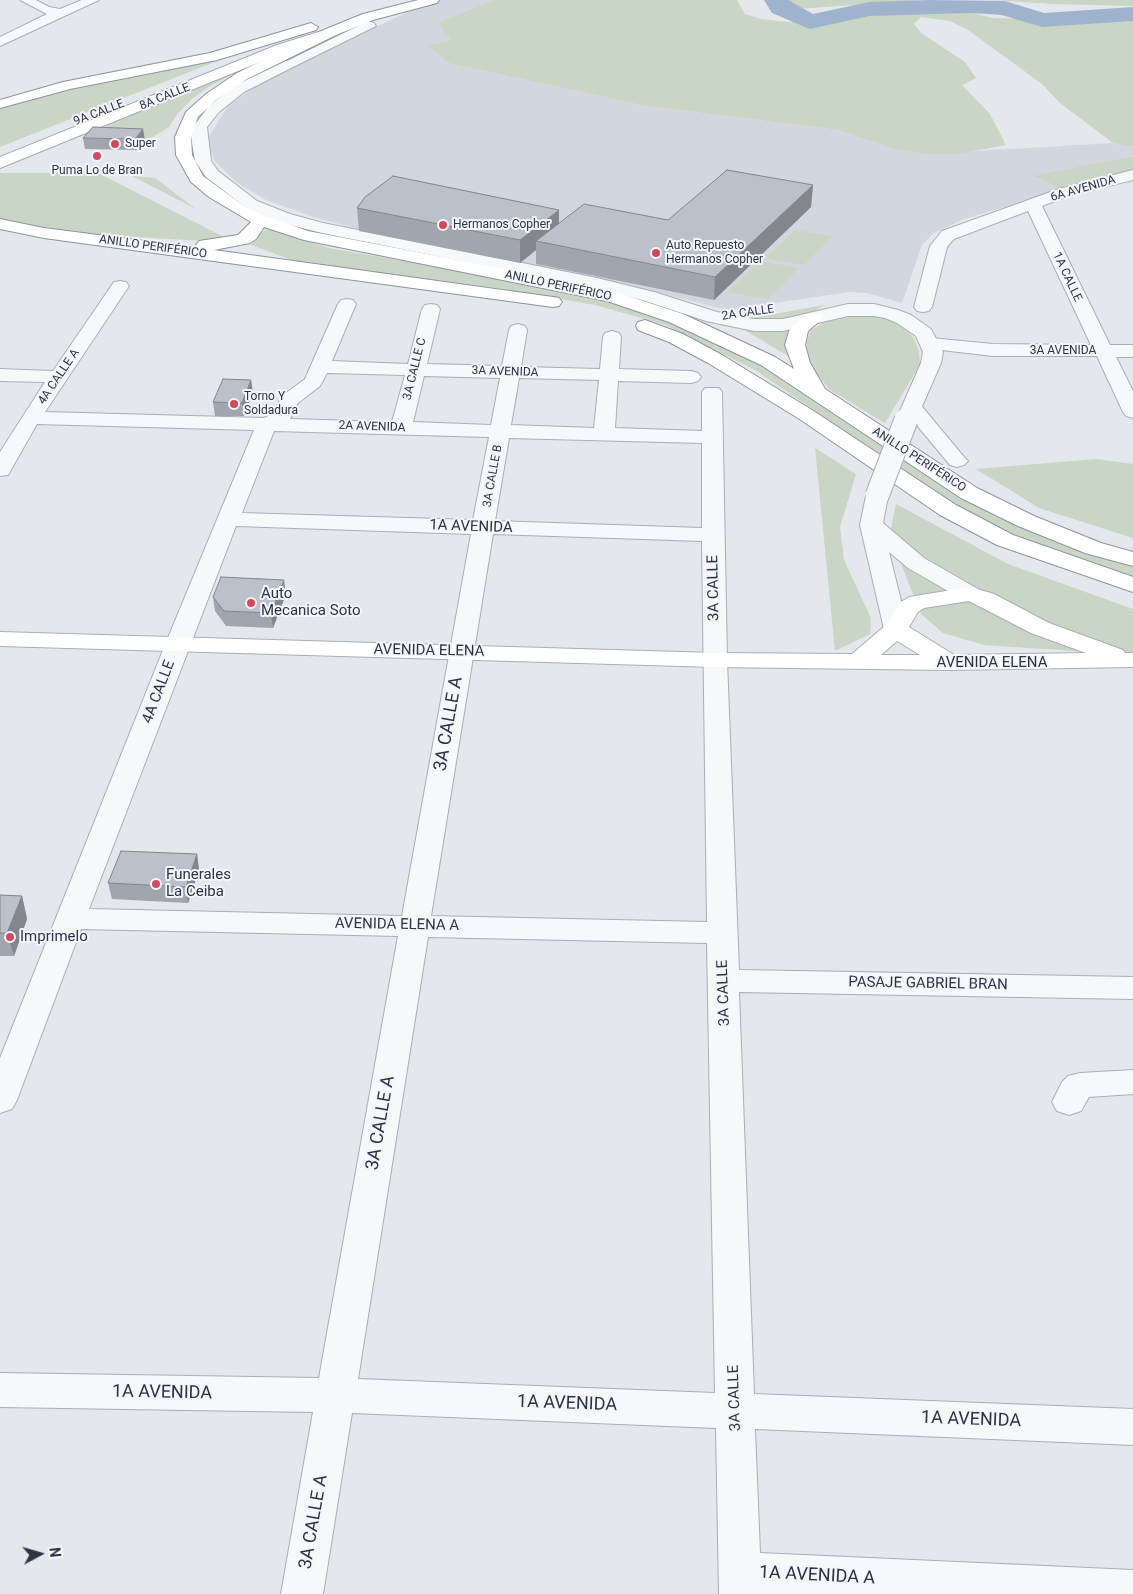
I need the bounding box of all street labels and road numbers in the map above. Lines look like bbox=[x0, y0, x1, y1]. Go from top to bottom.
street label: 8A CALLE bbox=[138, 80, 192, 114]
street label: 9A CALLE bbox=[72, 97, 126, 129]
street label: 6A AVENIDA bbox=[1049, 173, 1117, 205]
street label: ANILLO PERIFÉRICO bbox=[98, 232, 208, 262]
street label: 1A CALLE bbox=[1049, 250, 1085, 304]
street label: ANILLO PERIFÉRICO bbox=[503, 268, 613, 304]
street label: 2A CALLE bbox=[721, 302, 775, 324]
street label: 3A CALLE C bbox=[400, 336, 430, 402]
street label: 3A AVENIDA bbox=[1030, 344, 1096, 358]
street label: 4A CALLE A bbox=[35, 347, 83, 407]
street label: 3A AVENIDA bbox=[471, 364, 539, 380]
street label: 2A AVENIDA bbox=[338, 419, 406, 435]
street label: ANILLO PERIFÉRICO bbox=[870, 424, 968, 496]
street label: 3A CALLE B bbox=[480, 444, 506, 508]
street label: 1A AVENIDA bbox=[429, 517, 513, 537]
street label: 3A CALLE bbox=[704, 555, 724, 621]
street label: AVENIDA ELENA bbox=[373, 641, 485, 661]
street label: AVENIDA ELENA bbox=[937, 654, 1047, 672]
street label: 4A CALLE bbox=[139, 658, 179, 726]
street label: 3A CALLE A bbox=[430, 675, 468, 773]
street label: AVENIDA ELENA A bbox=[335, 915, 459, 935]
street label: 3A CALLE bbox=[714, 960, 734, 1026]
street label: PASAJE GABRIEL BRAN bbox=[848, 974, 1008, 994]
street label: 3A CALLE A bbox=[362, 1074, 400, 1172]
street label: 3A CALLE bbox=[725, 1365, 745, 1431]
street label: 1A AVENIDA bbox=[112, 1381, 212, 1405]
street label: 1A AVENIDA bbox=[517, 1391, 617, 1417]
street label: 1A AVENIDA bbox=[921, 1407, 1021, 1433]
street label: 3A CALLE A bbox=[295, 1473, 333, 1571]
street label: 1A AVENIDA A bbox=[758, 1562, 876, 1590]

